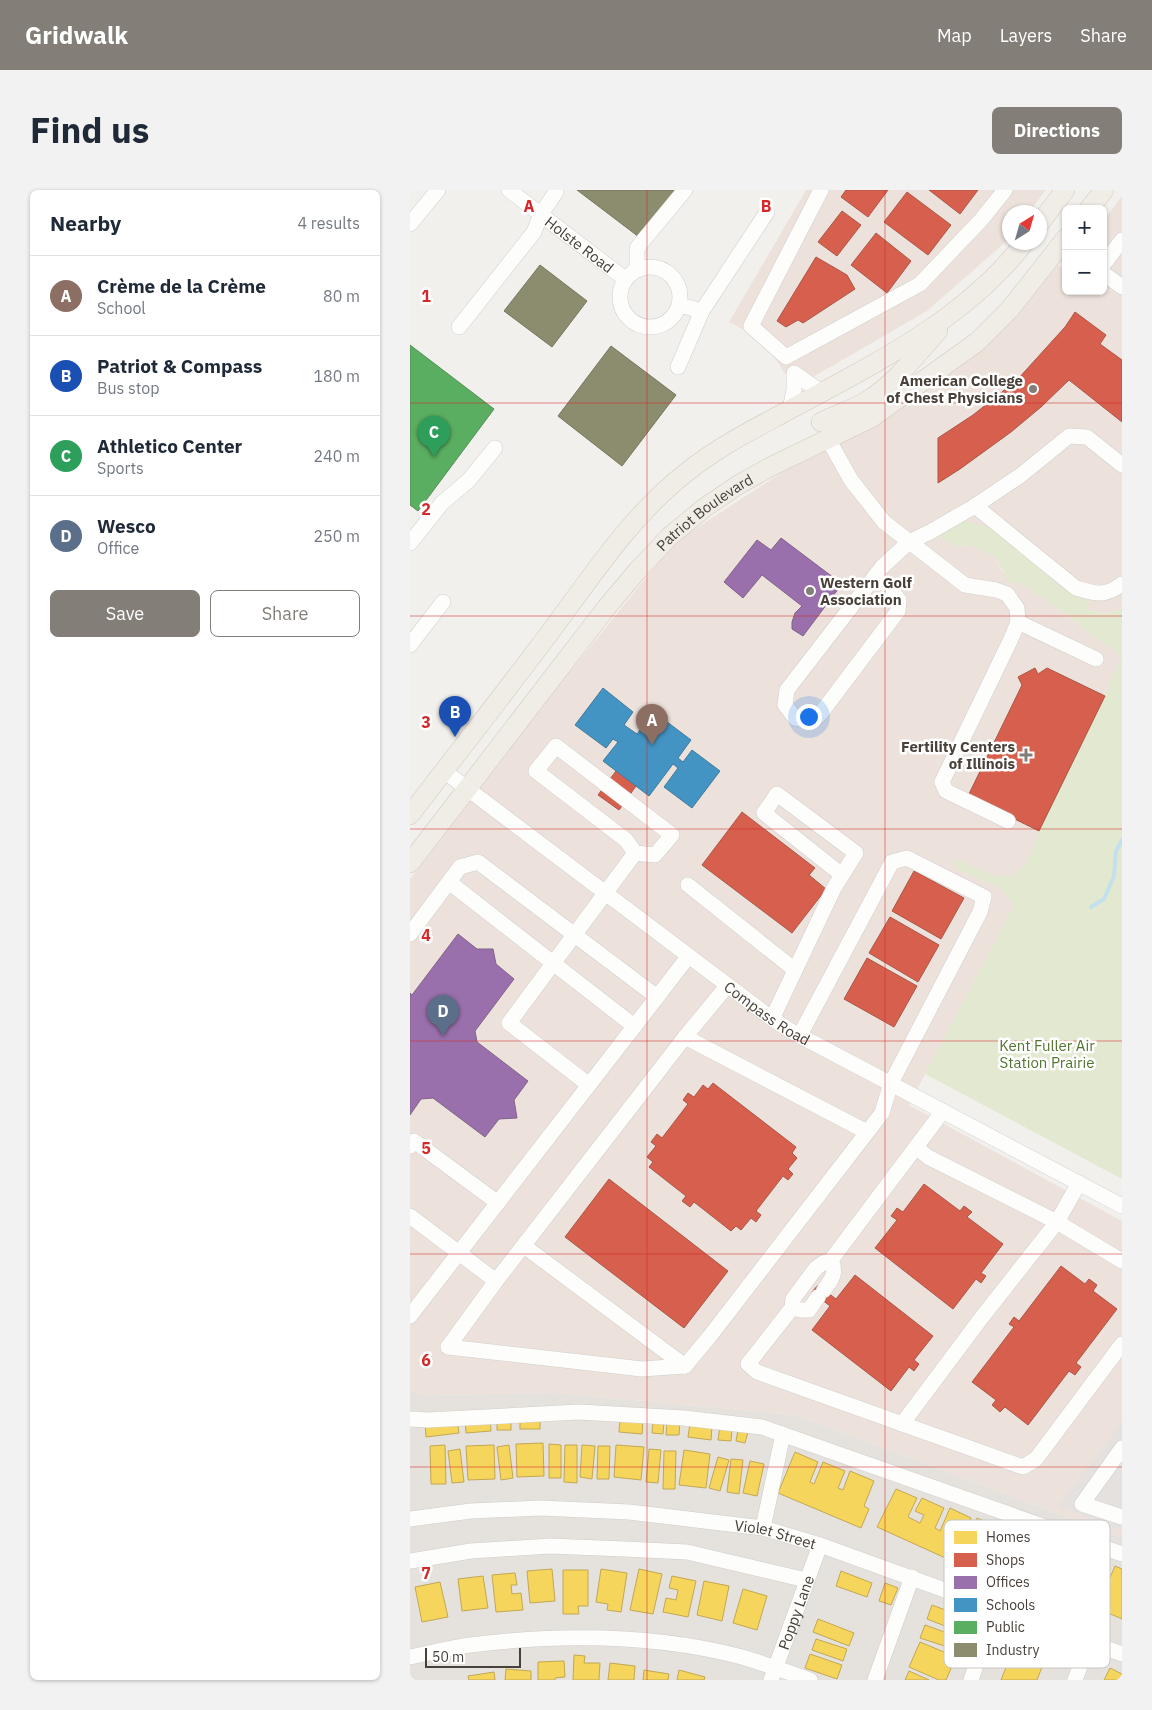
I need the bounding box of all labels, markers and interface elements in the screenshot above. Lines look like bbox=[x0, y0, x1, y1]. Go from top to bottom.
text: Gridwalk bbox=[25, 19, 128, 51]
text: Map bbox=[937, 24, 972, 47]
text: Layers bbox=[1000, 24, 1052, 47]
text: Share bbox=[1080, 24, 1127, 47]
text: Find us bbox=[30, 107, 149, 153]
button: Directions bbox=[992, 107, 1122, 154]
text: A bbox=[524, 196, 535, 216]
text: B bbox=[761, 196, 772, 216]
north arrow bbox=[1002, 205, 1047, 250]
map controls bbox=[1062, 205, 1107, 295]
button: + bbox=[1062, 205, 1107, 250]
text: Nearby bbox=[50, 209, 121, 237]
street label: Holste Road bbox=[541, 212, 618, 277]
text: 4 results bbox=[297, 213, 360, 233]
button: − bbox=[1062, 250, 1107, 295]
text: Crème de la Crème bbox=[97, 274, 266, 298]
text: A bbox=[61, 286, 71, 306]
text: 80 m bbox=[323, 286, 360, 306]
text: 1 bbox=[421, 286, 431, 306]
text: School bbox=[97, 298, 146, 318]
text: Patriot & Compass bbox=[97, 354, 262, 378]
text: B bbox=[61, 366, 71, 386]
text: 180 m bbox=[313, 366, 360, 386]
place label: American College of Chest Physicians bbox=[886, 371, 1023, 407]
text: Bus stop bbox=[97, 378, 160, 398]
marker: American College of Chest Physicians bbox=[1027, 383, 1039, 395]
pin: C bbox=[418, 416, 450, 457]
text: Athletico Center bbox=[97, 434, 242, 458]
text: C bbox=[61, 446, 71, 466]
text: 240 m bbox=[313, 446, 360, 466]
text: Sports bbox=[97, 458, 144, 478]
street label: Patriot Boulevard bbox=[652, 469, 756, 555]
text: 2 bbox=[421, 499, 431, 519]
text: Wesco bbox=[97, 514, 156, 538]
text: D bbox=[60, 526, 72, 546]
text: 250 m bbox=[313, 526, 360, 546]
text: Office bbox=[97, 538, 139, 558]
place label: Western Golf Association bbox=[820, 573, 913, 609]
marker: Western Golf Association bbox=[804, 585, 816, 597]
button: Save bbox=[50, 590, 200, 637]
button: Share bbox=[210, 590, 360, 637]
pin: B bbox=[439, 696, 471, 737]
pin: A bbox=[636, 704, 668, 745]
your location bbox=[796, 704, 822, 730]
text: 3 bbox=[421, 712, 431, 732]
place label: Fertility Centers of Illinois bbox=[901, 737, 1015, 773]
marker: Fertility Centers of Illinois bbox=[1019, 748, 1033, 762]
text: 4 bbox=[421, 925, 431, 945]
street label: Compass Road bbox=[721, 977, 813, 1049]
pin: D bbox=[427, 995, 459, 1036]
park label: Kent Fuller Air Station Prairie bbox=[999, 1036, 1095, 1072]
text: 5 bbox=[421, 1138, 431, 1158]
text: 6 bbox=[421, 1350, 431, 1370]
street label: Violet Street bbox=[734, 1515, 819, 1553]
legend bbox=[944, 1520, 1110, 1668]
text: Homes bbox=[986, 1528, 1031, 1546]
text: Shops bbox=[986, 1551, 1025, 1569]
text: 7 bbox=[421, 1563, 431, 1583]
street label: Poppy Lane bbox=[773, 1572, 818, 1652]
text: Offices bbox=[986, 1573, 1030, 1591]
text: Schools bbox=[986, 1596, 1036, 1614]
text: Public bbox=[986, 1618, 1025, 1636]
text: Industry bbox=[986, 1641, 1040, 1659]
scale bar bbox=[425, 1645, 521, 1668]
text: 50 m bbox=[432, 1648, 464, 1666]

